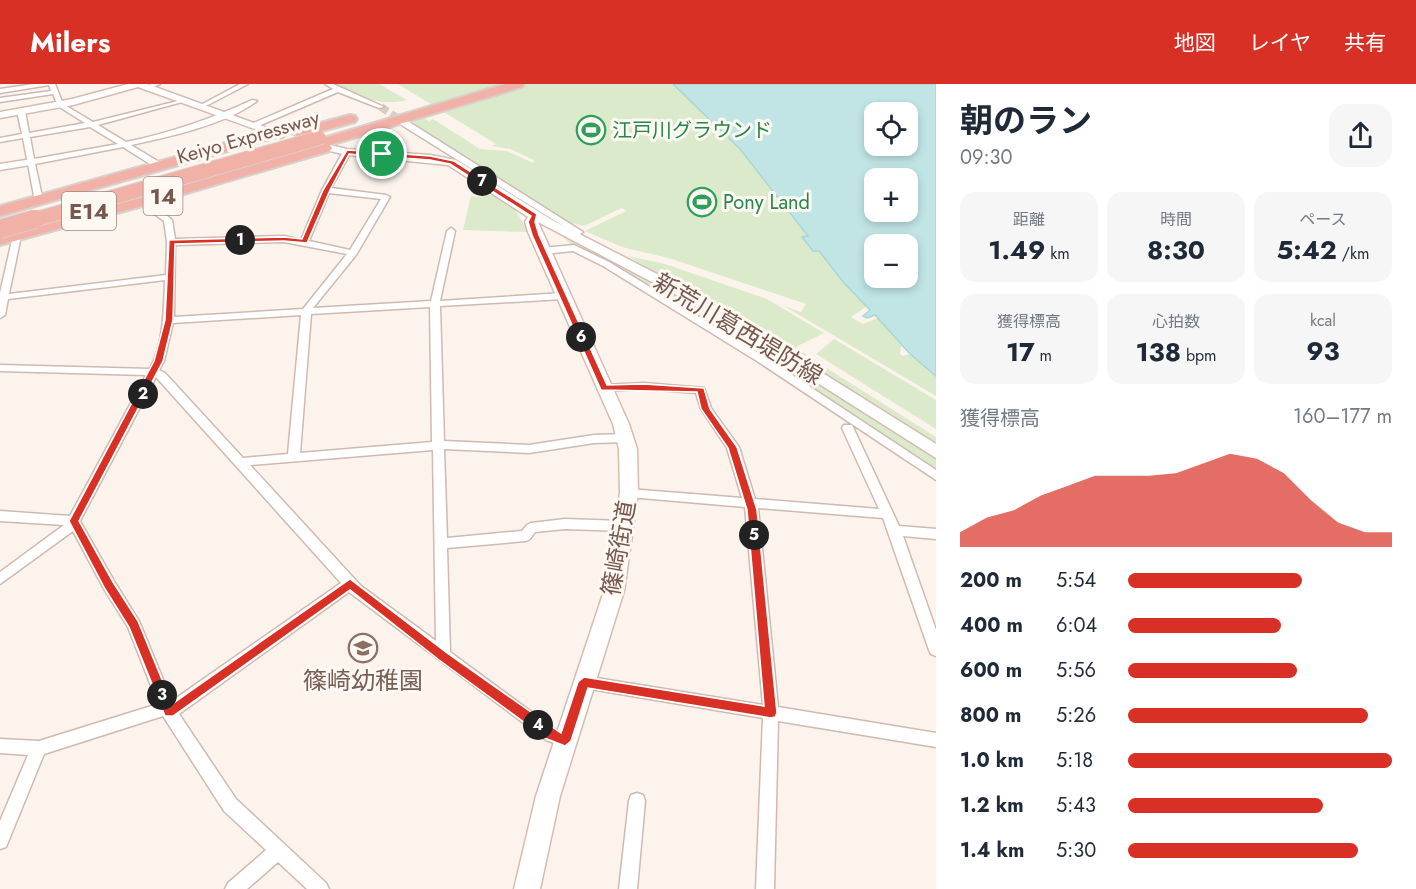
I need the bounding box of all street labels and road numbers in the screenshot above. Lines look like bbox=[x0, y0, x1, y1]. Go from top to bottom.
street label: Keiyo Expressway bbox=[173, 103, 323, 172]
road number: 14 bbox=[144, 177, 182, 215]
road number: E14 bbox=[62, 192, 116, 230]
street label: 新荒川葛西堤防線 bbox=[647, 264, 830, 393]
street label: 篠崎街道 bbox=[593, 498, 644, 598]

